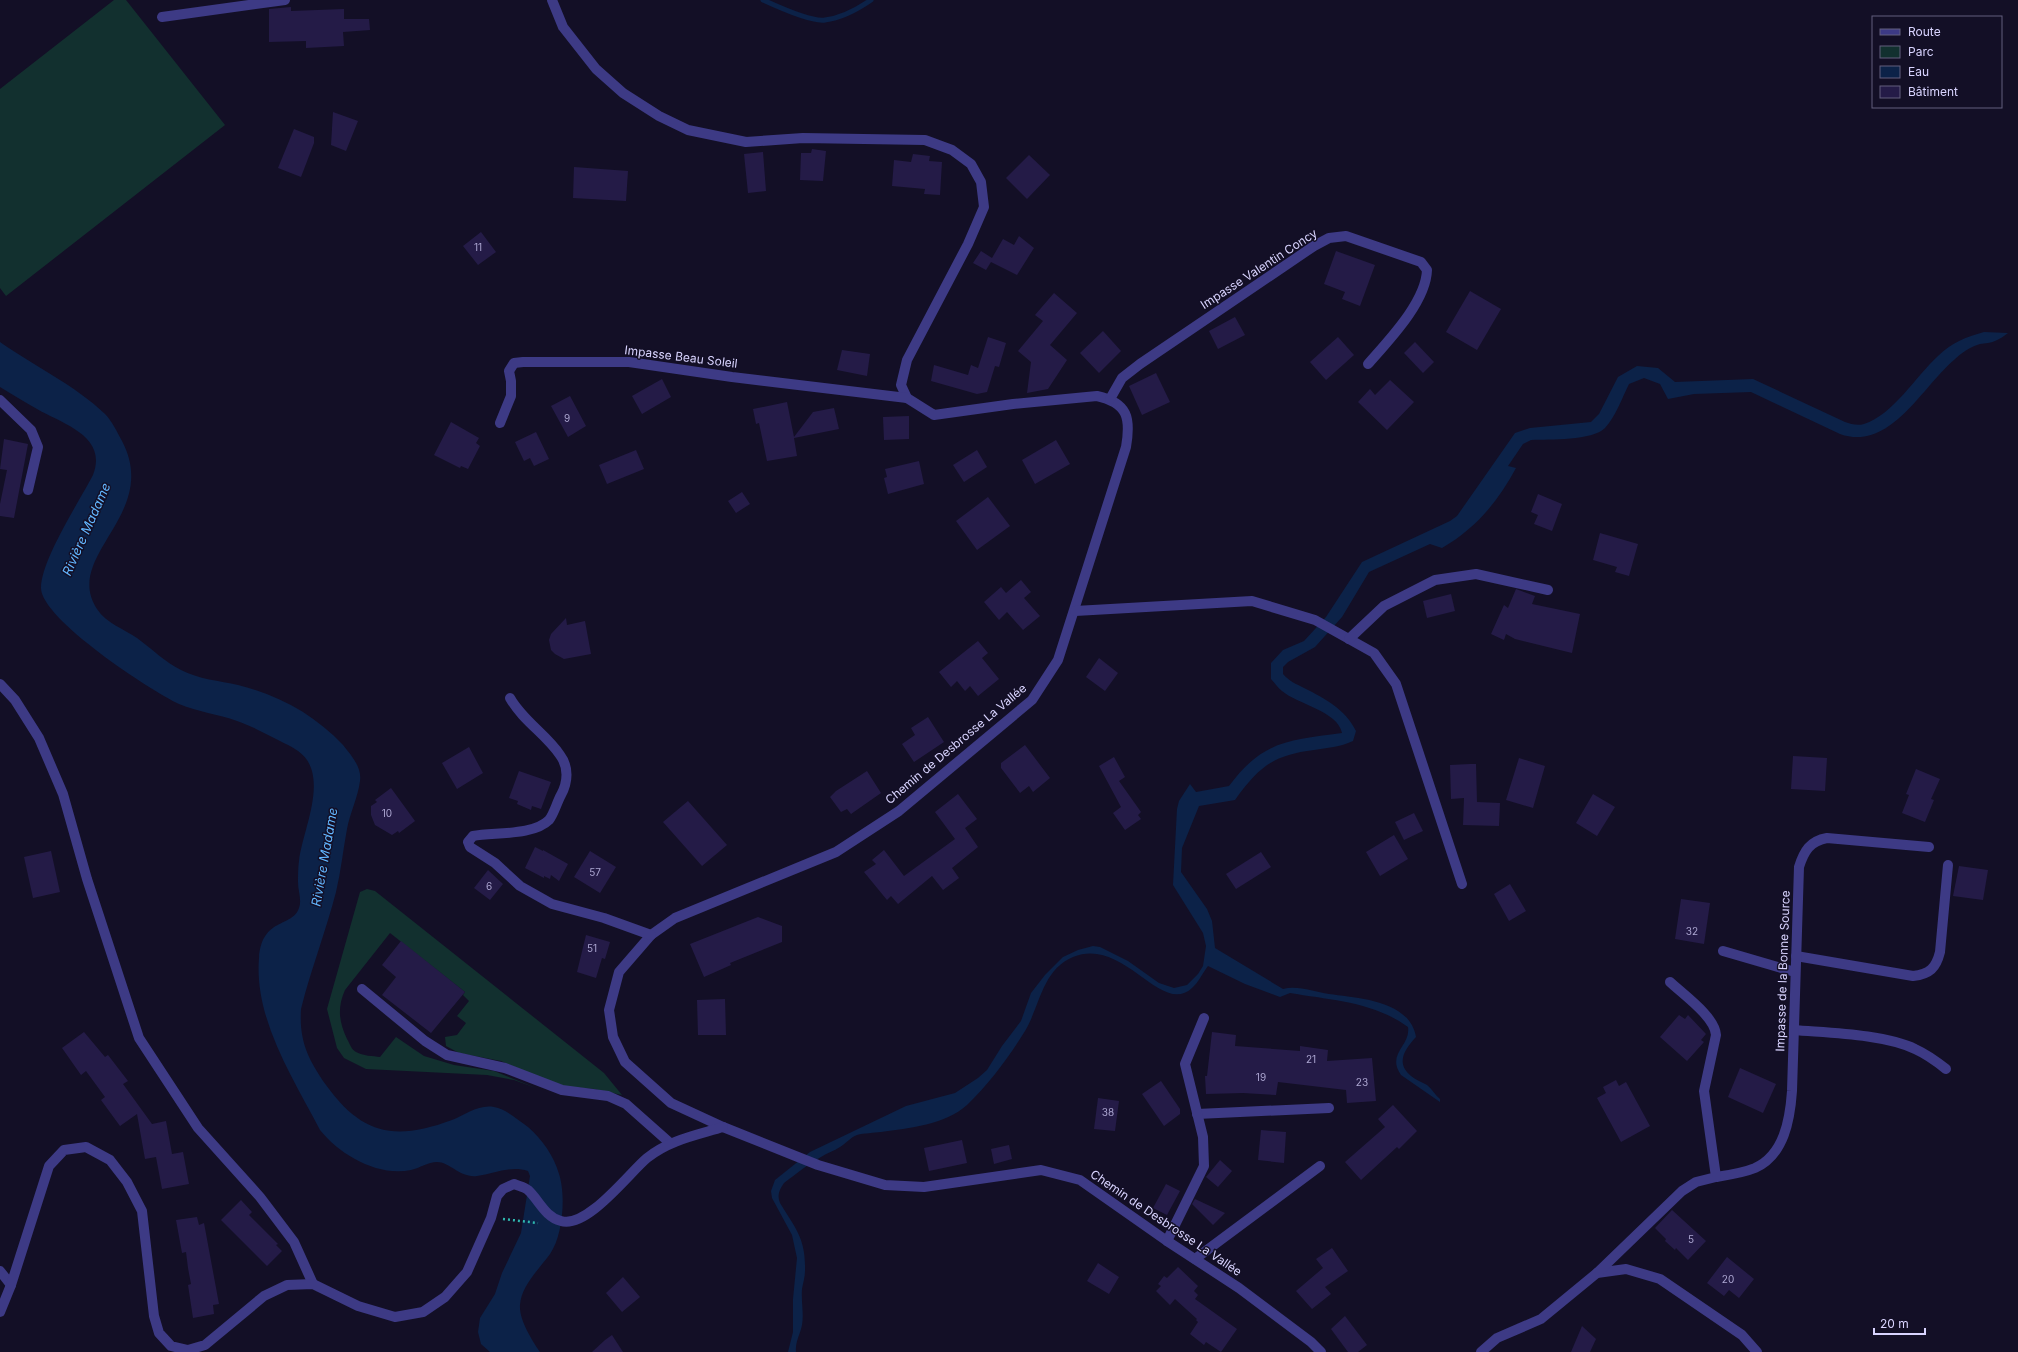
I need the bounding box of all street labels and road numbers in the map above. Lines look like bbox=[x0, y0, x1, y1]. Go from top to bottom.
street label: Impasse Valentin Concy bbox=[1198, 225, 1320, 312]
street label: Impasse Beau Soleil bbox=[624, 342, 738, 371]
street label: Chemin de Desbrosse La Vallée bbox=[882, 680, 1029, 807]
street label: Impasse de la Bonne Source bbox=[1772, 890, 1793, 1052]
street label: Chemin de Desbrosse La Vallée bbox=[1088, 1166, 1245, 1279]

